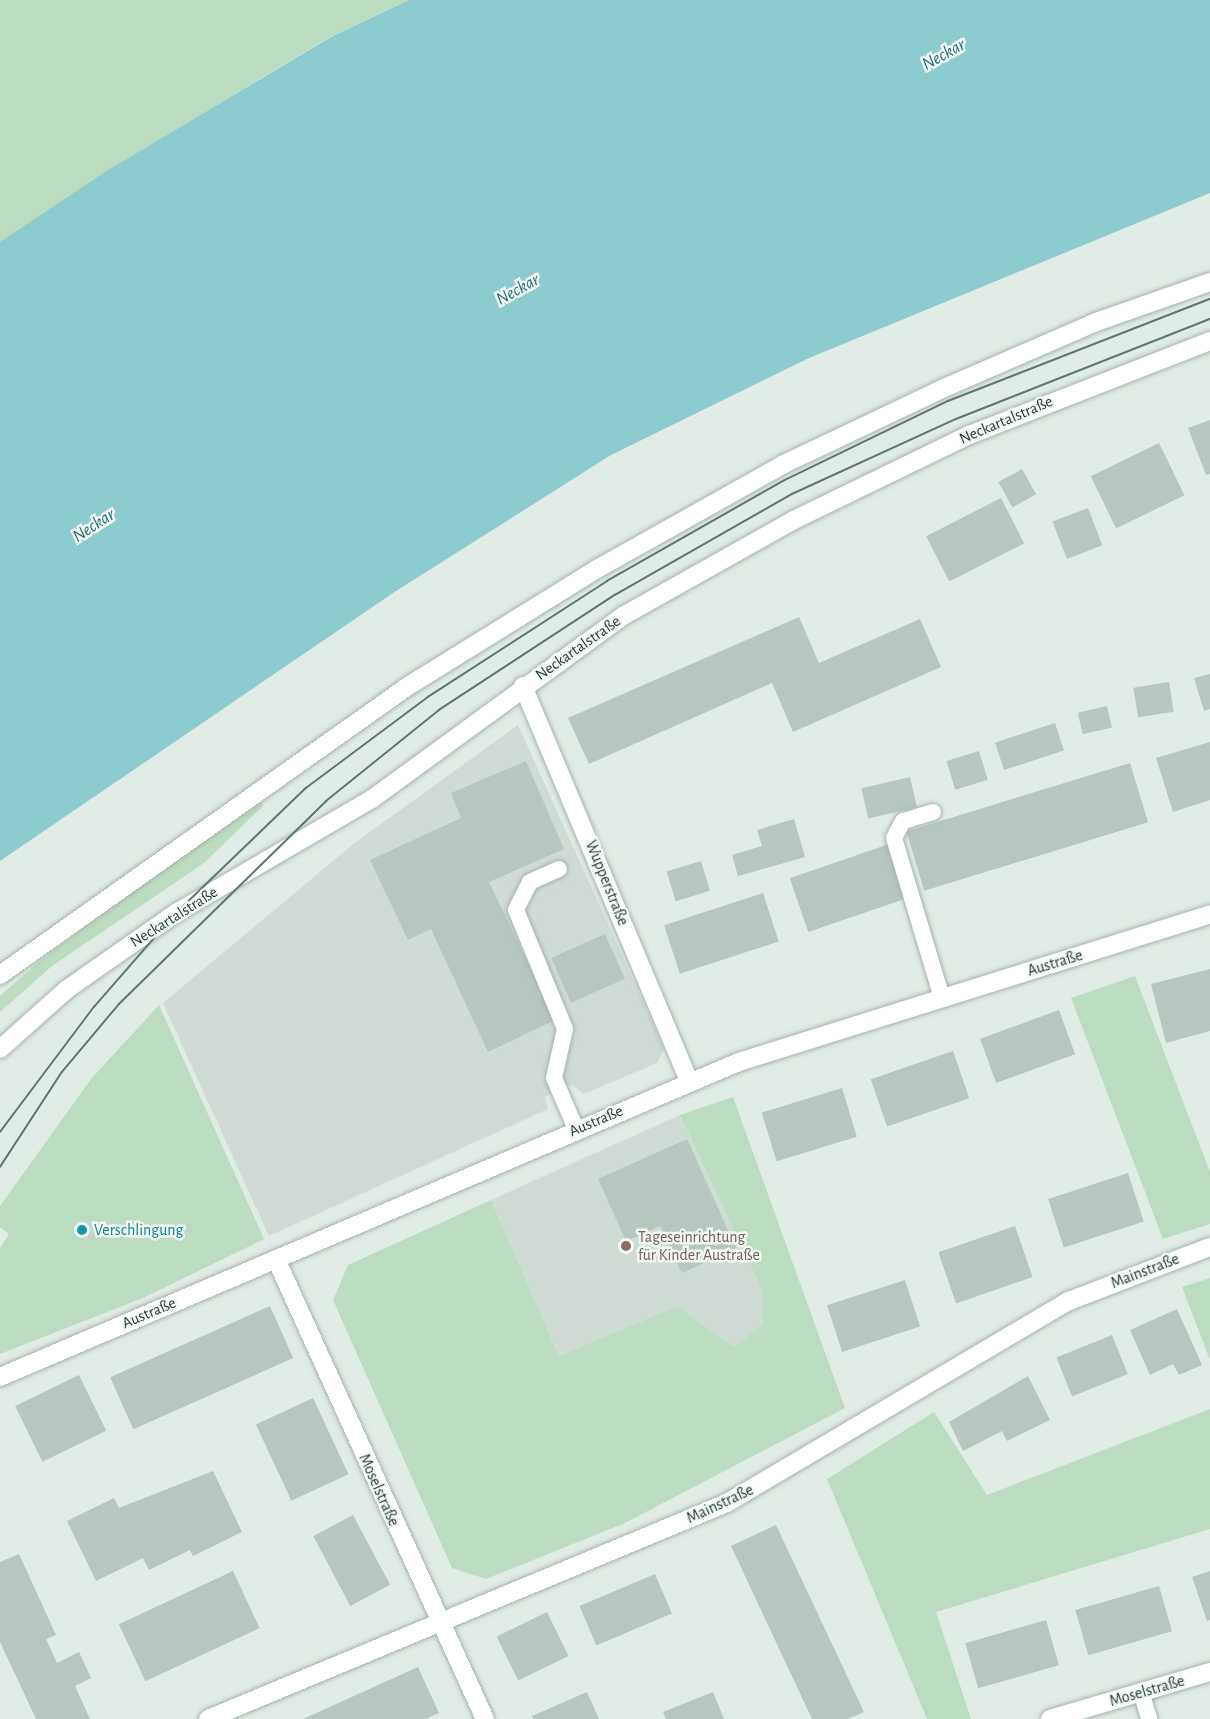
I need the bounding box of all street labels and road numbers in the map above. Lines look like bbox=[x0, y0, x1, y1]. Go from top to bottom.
street label: Neckartalstraße bbox=[956, 392, 1056, 448]
street label: Neckartalstraße bbox=[532, 612, 624, 684]
street label: Wupperstraße bbox=[581, 838, 633, 928]
street label: Neckartalstraße bbox=[127, 882, 221, 952]
street label: Austraße bbox=[1025, 946, 1085, 980]
street label: Austraße bbox=[566, 1101, 626, 1141]
street label: Mainstraße bbox=[1108, 1249, 1182, 1293]
street label: Austraße bbox=[119, 1293, 179, 1333]
street label: Moselstraße bbox=[355, 1451, 403, 1529]
street label: Mainstraße bbox=[683, 1480, 757, 1528]
street label: Moselstraße bbox=[1107, 1671, 1187, 1711]

